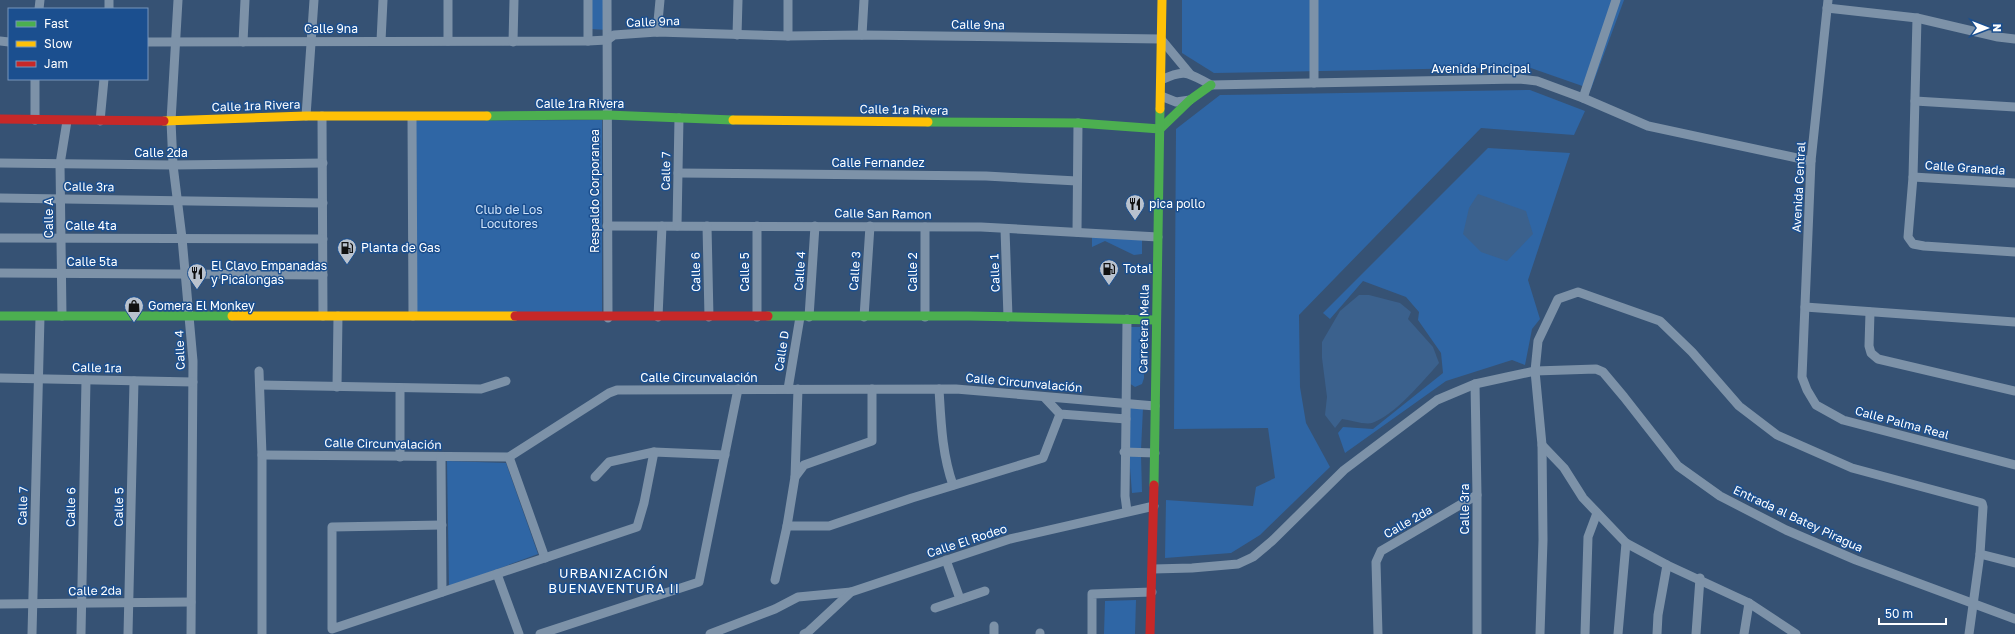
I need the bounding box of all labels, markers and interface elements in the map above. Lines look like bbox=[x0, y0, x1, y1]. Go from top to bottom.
legend bbox=[8, 8, 148, 80]
north arrow bbox=[1967, 8, 2007, 48]
street label: Calle 9na bbox=[626, 13, 680, 30]
text: Fast bbox=[44, 16, 69, 31]
street label: Calle 9na bbox=[951, 17, 1005, 32]
street label: Calle 9na bbox=[304, 21, 358, 36]
text: N bbox=[1991, 24, 2004, 32]
text: Slow bbox=[44, 36, 72, 51]
text: Jam bbox=[44, 56, 68, 71]
street label: Avenida Principal bbox=[1431, 61, 1531, 76]
street label: Calle 1ra Rivera bbox=[211, 96, 301, 115]
street label: Calle 1ra Rivera bbox=[536, 96, 624, 111]
street label: Calle 1ra Rivera bbox=[859, 101, 949, 118]
street label: Respaldo Corporanea bbox=[587, 129, 602, 253]
street label: Avenida Central bbox=[1789, 141, 1808, 233]
street label: Calle 2da bbox=[134, 145, 188, 160]
street label: Calle 7 bbox=[658, 151, 673, 191]
street label: Calle Fernandez bbox=[831, 155, 925, 170]
street label: Calle Granada bbox=[1924, 157, 2006, 178]
street label: Calle 3ra bbox=[63, 179, 115, 194]
restaurant icon: pica pollo bbox=[1124, 193, 1146, 221]
place label: pica pollo bbox=[1149, 196, 1205, 211]
street label: Calle A bbox=[41, 198, 56, 238]
park label: Club de Los Locutores bbox=[475, 202, 543, 231]
street label: Calle San Ramon bbox=[834, 205, 932, 222]
street label: Calle 4ta bbox=[65, 218, 117, 233]
fuel station icon: Planta de Gas bbox=[336, 237, 358, 265]
place label: Planta de Gas bbox=[361, 240, 440, 255]
street label: Calle 4 bbox=[791, 251, 808, 291]
street label: Calle 3 bbox=[846, 251, 863, 291]
street label: Calle 6 bbox=[688, 252, 703, 292]
street label: Calle 5 bbox=[737, 252, 752, 292]
street label: Calle 2 bbox=[905, 252, 920, 292]
street label: Calle 1 bbox=[986, 253, 1003, 292]
street label: Calle 5ta bbox=[66, 254, 118, 269]
place label: El Clavo Empanadas y Picalongas bbox=[211, 258, 327, 287]
fuel station icon: Total bbox=[1098, 258, 1120, 286]
place label: Total bbox=[1123, 261, 1152, 276]
restaurant icon: El Clavo Empanadas y Picalongas bbox=[186, 262, 208, 290]
street label: Carretera Mella bbox=[1135, 284, 1152, 374]
shop icon: Gomera El Monkey bbox=[123, 295, 145, 323]
place label: Gomera El Monkey bbox=[148, 298, 255, 313]
street label: Calle 4 bbox=[171, 330, 188, 370]
street label: Calle D bbox=[771, 330, 792, 372]
street label: Calle 1ra bbox=[72, 360, 122, 375]
street label: Calle Circunvalación bbox=[640, 370, 758, 385]
street label: Calle Circunvalación bbox=[965, 370, 1083, 395]
street label: Calle Palma Real bbox=[1853, 403, 1951, 442]
street label: Calle Circunvalación bbox=[324, 435, 442, 452]
street label: Entrada al Batey Piragua bbox=[1731, 482, 1865, 555]
street label: Calle 3ra bbox=[1457, 484, 1472, 534]
street label: Calle 7 bbox=[14, 486, 31, 526]
street label: Calle 6 bbox=[63, 487, 78, 527]
street label: Calle 5 bbox=[111, 487, 126, 527]
street label: Calle 2da bbox=[1381, 502, 1435, 541]
street label: Calle El Rodeo bbox=[925, 521, 1009, 561]
district label: URBANIZACIÓN BUENAVENTURA II bbox=[548, 565, 680, 596]
street label: Calle 2da bbox=[68, 583, 122, 598]
scale bar bbox=[1879, 600, 1946, 626]
text: 50 m bbox=[1885, 606, 1913, 621]

